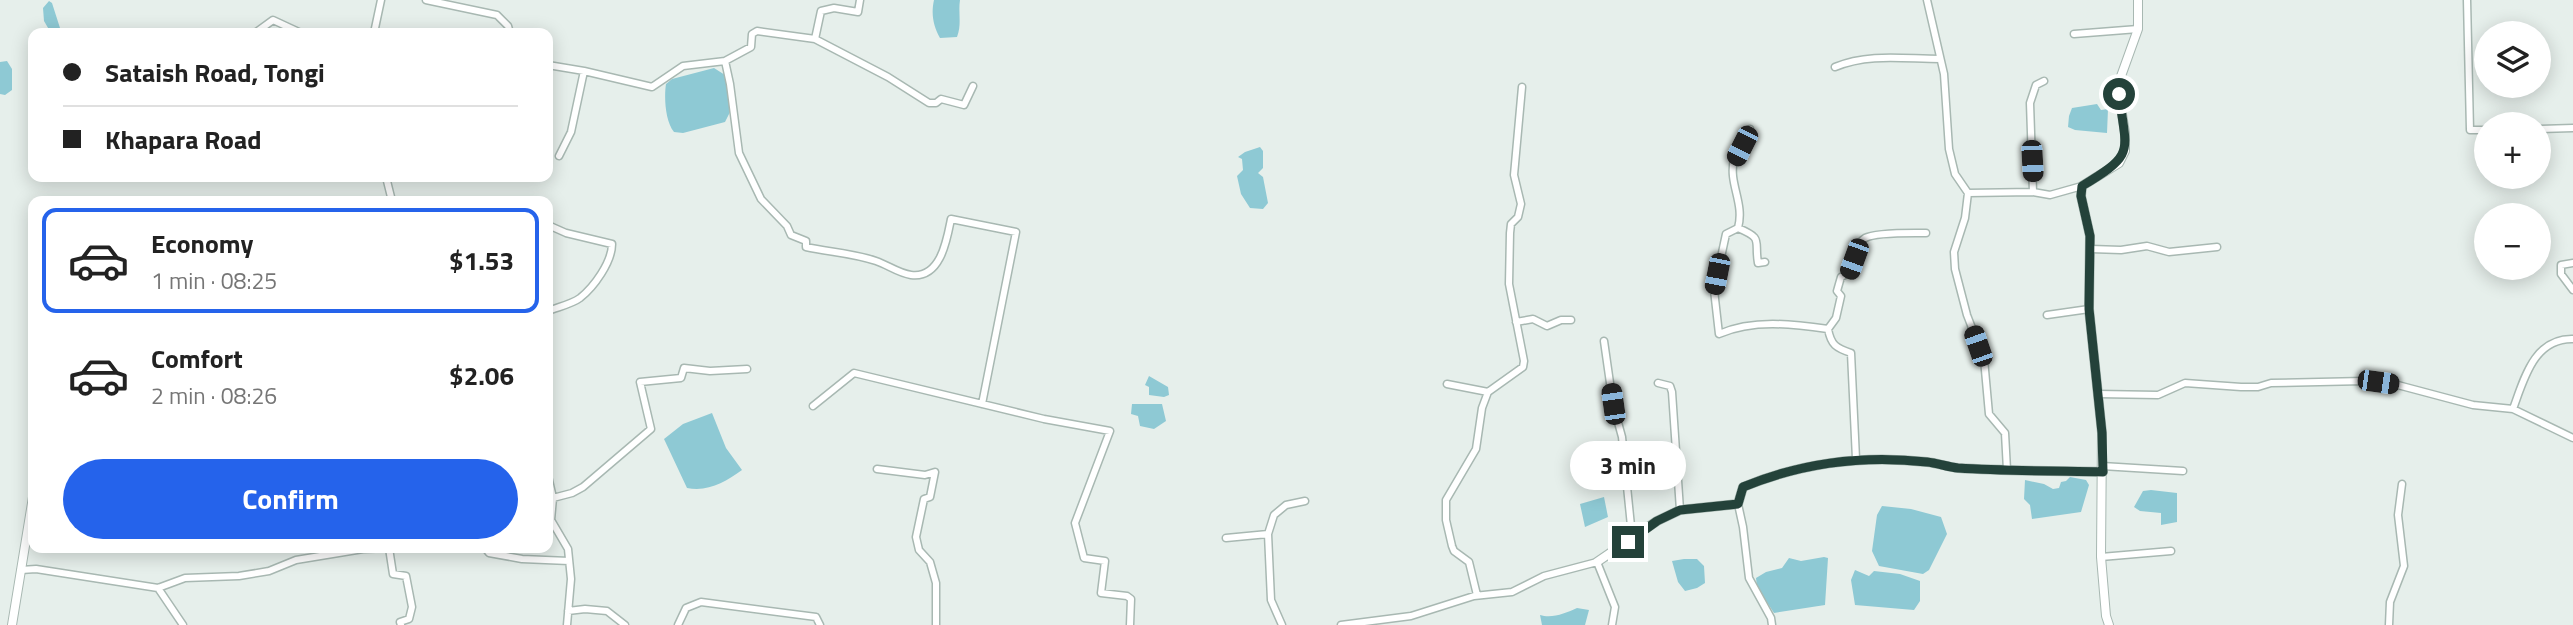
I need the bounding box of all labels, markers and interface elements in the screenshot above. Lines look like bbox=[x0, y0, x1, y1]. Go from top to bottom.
map controls bbox=[2474, 21, 2551, 280]
button: layers bbox=[2474, 21, 2551, 98]
text: Sataish Road, Tongi bbox=[105, 53, 325, 92]
route start bbox=[2103, 78, 2135, 110]
button: + bbox=[2474, 112, 2551, 189]
text: Khapara Road bbox=[105, 120, 262, 159]
car bbox=[1724, 123, 1761, 169]
car bbox=[2021, 139, 2044, 183]
button: − bbox=[2474, 203, 2551, 280]
text: Economy bbox=[151, 224, 253, 263]
icon: car bbox=[67, 229, 130, 292]
car bbox=[1837, 236, 1872, 282]
text: $1.53 bbox=[449, 241, 514, 280]
car bbox=[1703, 251, 1732, 297]
text: 1 min · 08:25 bbox=[151, 263, 277, 298]
car bbox=[1962, 323, 1995, 369]
text: Comfort bbox=[151, 339, 243, 378]
icon: car bbox=[67, 344, 130, 407]
text: $2.06 bbox=[449, 356, 514, 395]
car bbox=[2356, 369, 2401, 395]
text: 2 min · 08:26 bbox=[151, 378, 277, 413]
car bbox=[1600, 382, 1627, 426]
callout: 3 min bbox=[1570, 440, 1686, 490]
text: 3 min bbox=[1600, 448, 1656, 483]
button: Confirm bbox=[63, 459, 518, 539]
route end bbox=[1612, 526, 1644, 558]

